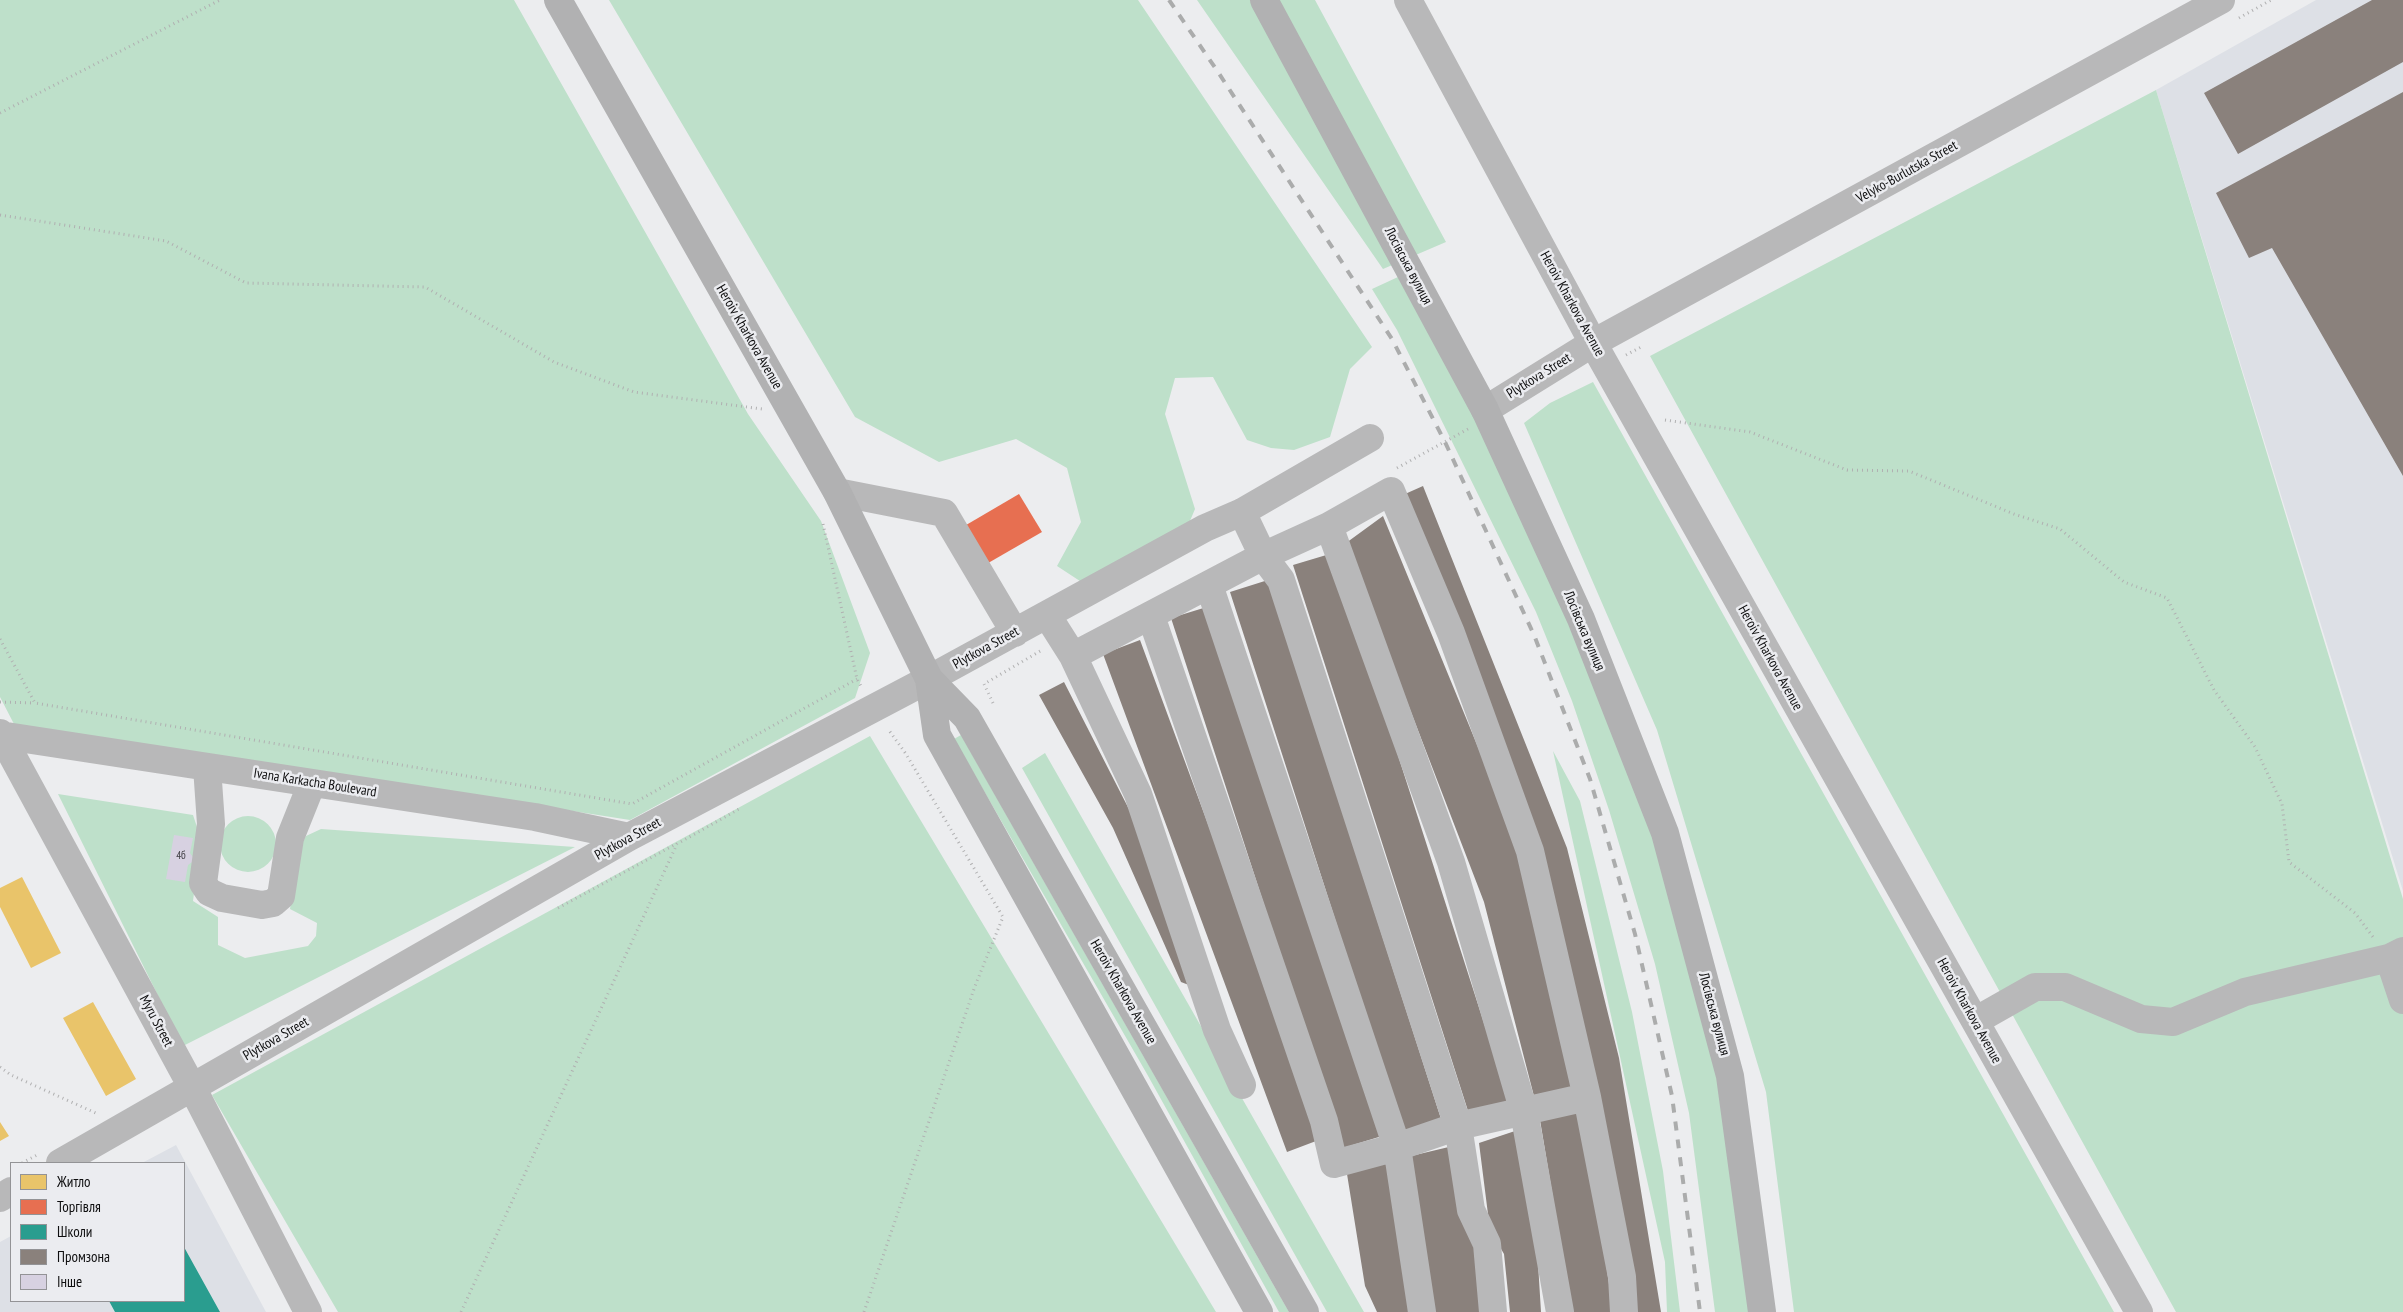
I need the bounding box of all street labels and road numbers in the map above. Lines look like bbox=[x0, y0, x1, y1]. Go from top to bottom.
street label: Velyko-Burlutska Street bbox=[1854, 137, 1960, 207]
street label: Лосівська вулиця bbox=[1381, 224, 1435, 308]
street label: Heroiv Kharkova Avenue bbox=[1536, 248, 1608, 360]
street label: Heroiv Kharkova Avenue bbox=[712, 282, 786, 392]
street label: Plytkova Street bbox=[1504, 350, 1574, 402]
street label: Лосівська вулиця bbox=[1560, 589, 1608, 673]
street label: Heroiv Kharkova Avenue bbox=[1734, 602, 1806, 714]
street label: Plytkova Street bbox=[950, 623, 1022, 673]
street label: Ivana Karkacha Boulevard bbox=[252, 765, 378, 801]
street label: Plytkova Street bbox=[592, 814, 664, 864]
street label: Heroiv Kharkova Avenue bbox=[1086, 937, 1160, 1047]
street label: Heroiv Kharkova Avenue bbox=[1933, 955, 2005, 1067]
street label: Лосівська вулиця bbox=[1695, 971, 1733, 1057]
street label: Myru Street bbox=[135, 992, 177, 1050]
street label: Plytkova Street bbox=[240, 1014, 312, 1064]

